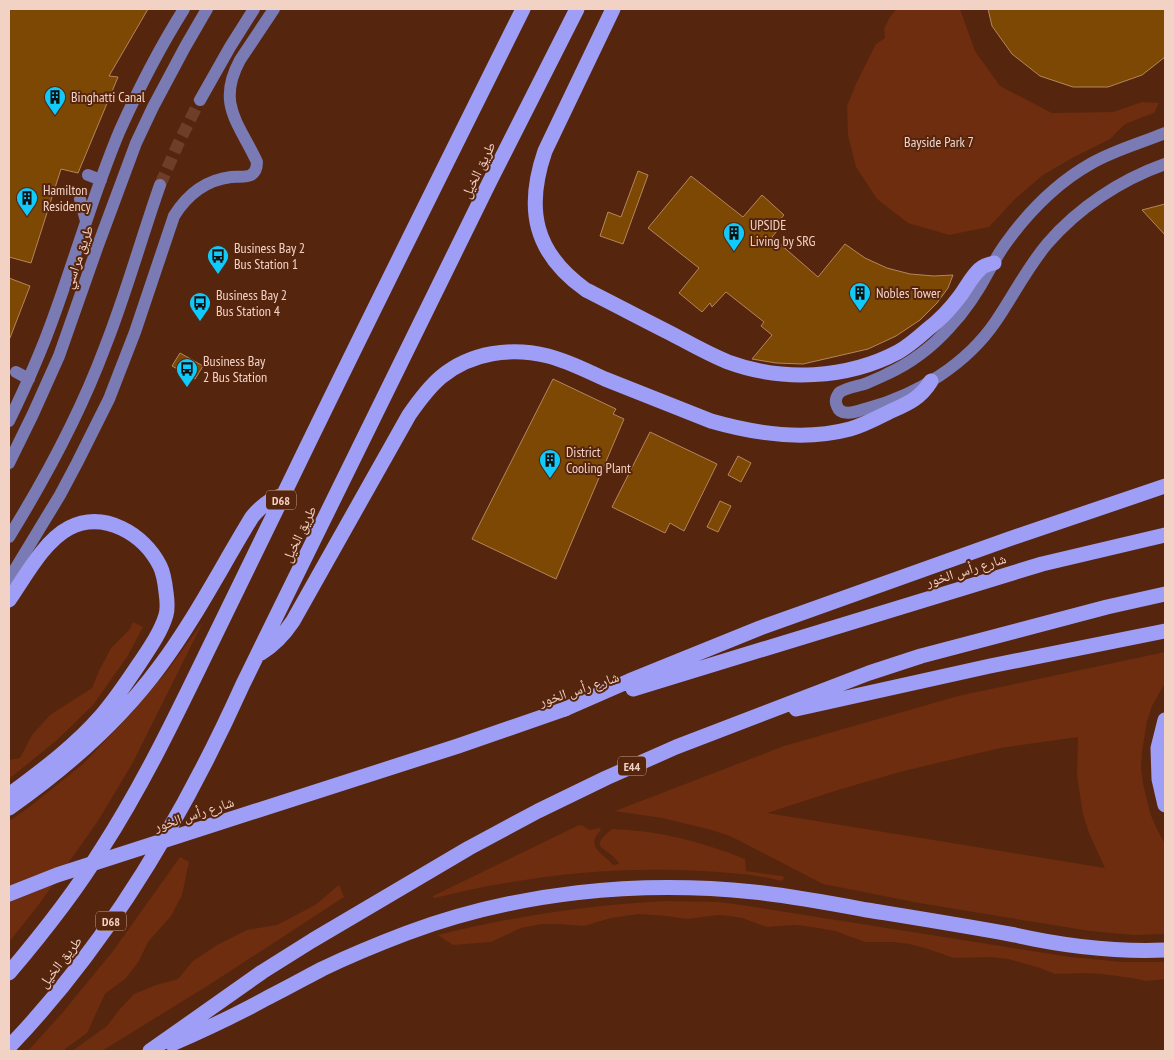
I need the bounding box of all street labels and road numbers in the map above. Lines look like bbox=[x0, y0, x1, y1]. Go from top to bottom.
street label: طريق الخيل bbox=[457, 139, 500, 202]
street label: طريق مراسي bbox=[59, 223, 100, 292]
road number: D68 bbox=[266, 490, 296, 510]
street label: طريق الخيل bbox=[278, 503, 321, 566]
street label: شارع رأس الخور bbox=[923, 549, 1009, 592]
street label: شارع رأس الخور bbox=[536, 668, 622, 712]
road number: E44 bbox=[618, 756, 646, 776]
street label: شارع رأس الخور bbox=[151, 793, 237, 837]
road number: D68 bbox=[96, 911, 126, 930]
street label: طريق الخيل bbox=[34, 933, 87, 992]

